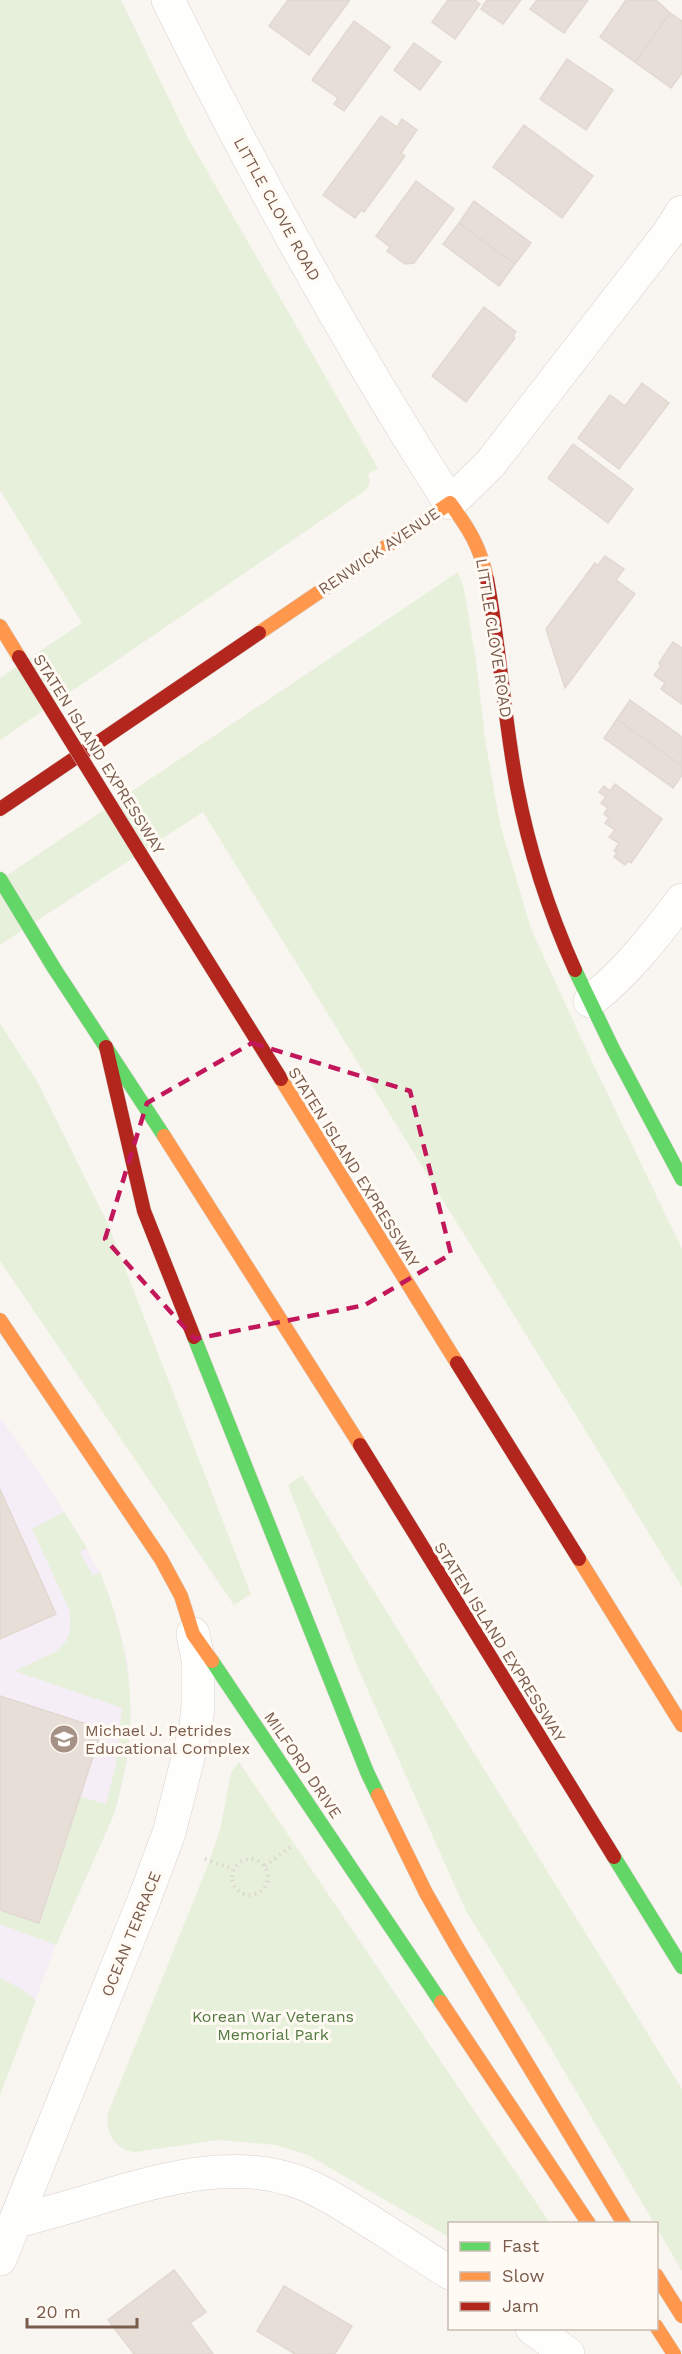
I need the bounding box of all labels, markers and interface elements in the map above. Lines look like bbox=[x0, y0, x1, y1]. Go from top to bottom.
street label: LITTLE CLOVE ROAD bbox=[230, 134, 324, 284]
street label: RENWICK AVENUE bbox=[315, 503, 443, 599]
street label: LITTLE CLOVE ROAD bbox=[472, 557, 516, 719]
street label: STATEN ISLAND EXPRESSWAY bbox=[29, 650, 169, 858]
street label: STATEN ISLAND EXPRESSWAY bbox=[284, 1063, 424, 1271]
street label: STATEN ISLAND EXPRESSWAY bbox=[430, 1538, 570, 1746]
street label: MILFORD DRIVE bbox=[260, 1708, 346, 1822]
place label: Michael J. Petrides Educational Complex bbox=[85, 1721, 250, 1758]
school or university icon: Michael J. Petrides Educational Complex bbox=[48, 1723, 80, 1755]
street label: OCEAN TERRACE bbox=[97, 1869, 165, 1999]
park label: Korean War Veterans Memorial Park bbox=[192, 2007, 354, 2044]
legend bbox=[448, 2222, 658, 2330]
text: Fast bbox=[502, 2235, 540, 2256]
text: Slow bbox=[502, 2265, 545, 2286]
scale bar bbox=[27, 2291, 136, 2329]
text: Jam bbox=[502, 2295, 539, 2316]
text: 20 m bbox=[36, 2301, 81, 2322]

